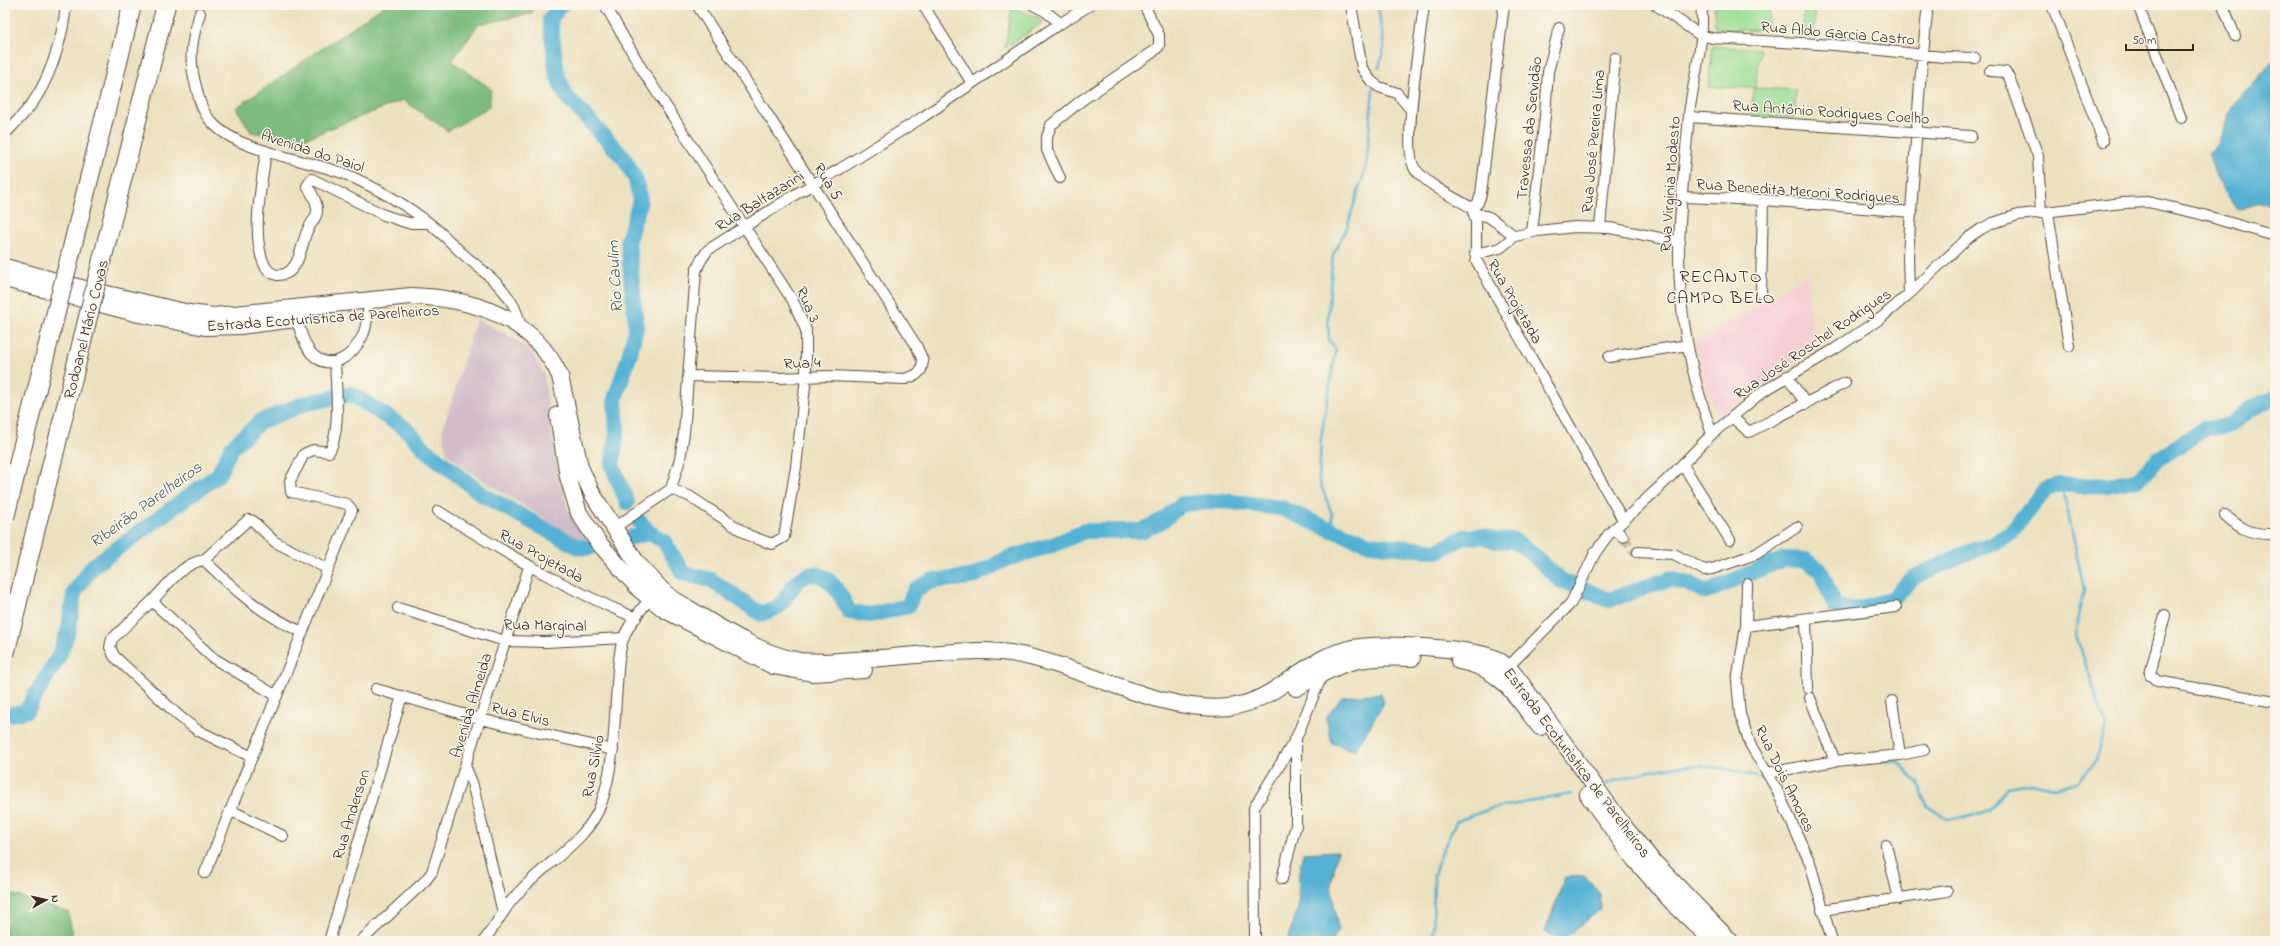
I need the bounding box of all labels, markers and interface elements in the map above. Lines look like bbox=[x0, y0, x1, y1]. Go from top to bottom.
street label: Rua Aldo Garcia Castro bbox=[1760, 15, 1916, 53]
scale bar bbox=[2126, 26, 2193, 52]
text: 50 m bbox=[2132, 32, 2156, 50]
street label: Travessa da Servidão bbox=[1511, 55, 1549, 201]
street label: Rua José Pereira Lima bbox=[1576, 68, 1612, 214]
street label: Rua Antônio Rodrigues Coelho bbox=[1731, 94, 1930, 132]
street label: Rua Virginia Modesto bbox=[1654, 115, 1688, 253]
street label: Avenida do Paiol bbox=[257, 124, 368, 180]
street label: Rua 5 bbox=[807, 159, 848, 205]
street label: Rua Baltazarini bbox=[711, 165, 809, 239]
street label: Rua Benedita Meroni Rodrigues bbox=[1695, 173, 1900, 211]
water label: Rio Caulim bbox=[601, 239, 630, 314]
street label: Rua Projetada bbox=[1480, 255, 1548, 349]
street label: Rodoanel Mário Covas bbox=[58, 257, 116, 402]
district label: RECANTO CAMPO BELO bbox=[1666, 265, 1776, 312]
street label: Rua 3 bbox=[789, 283, 826, 327]
street label: Rua José Roschel Rodrigues bbox=[1730, 283, 1897, 406]
street label: Estrada Ecoturistica de Parelheiros bbox=[206, 299, 440, 339]
street label: Rua 4 bbox=[783, 351, 821, 377]
water label: Ribeirão Parelheiros bbox=[84, 455, 208, 555]
street label: Rua Projetada bbox=[494, 523, 588, 590]
street label: Rua Marginal bbox=[503, 613, 587, 639]
street label: Avenida Almeida bbox=[445, 650, 499, 761]
street label: Estrada Ecoturistica de Parelheiros bbox=[1497, 663, 1656, 863]
street label: Rua Elvis bbox=[488, 696, 553, 734]
street label: Rua Dois Amores bbox=[1748, 721, 1821, 837]
street label: Rua Silvio bbox=[576, 733, 612, 800]
street label: Rua Anderson bbox=[327, 766, 377, 863]
north arrow bbox=[26, 880, 66, 920]
text: N bbox=[46, 894, 63, 904]

